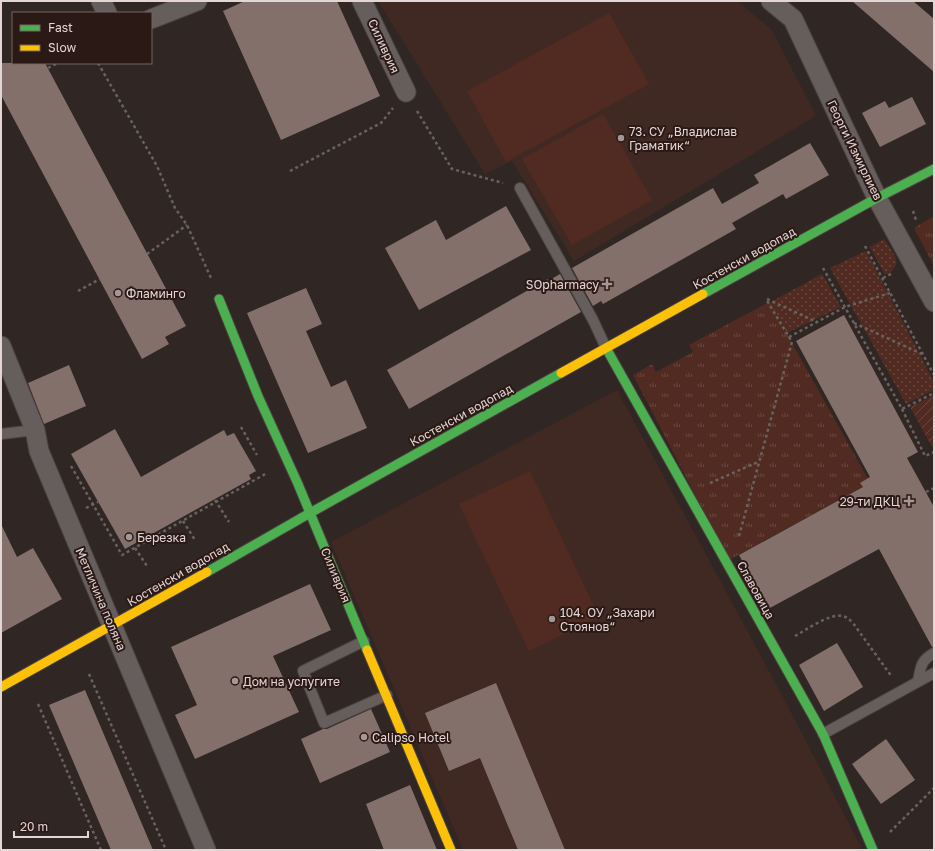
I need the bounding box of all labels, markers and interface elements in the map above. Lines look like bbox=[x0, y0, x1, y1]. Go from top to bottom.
legend bbox=[12, 12, 152, 64]
street label: Силиврия bbox=[365, 16, 403, 76]
text: Fast bbox=[48, 20, 73, 35]
text: Slow bbox=[48, 40, 76, 55]
street label: Георги Измирлиев bbox=[824, 97, 886, 203]
place label: 73. СУ „Владислав Граматик“ bbox=[629, 124, 737, 153]
marker: 73. СУ „Владислав Граматик“ bbox=[616, 133, 626, 143]
street label: Костенски водопад bbox=[690, 223, 798, 293]
place label: SOpharmacy bbox=[526, 277, 599, 292]
marker: SOpharmacy bbox=[602, 279, 612, 289]
place label: Фламинго bbox=[126, 286, 186, 301]
marker: Фламинго bbox=[113, 288, 123, 298]
street label: Костенски водопад bbox=[407, 380, 515, 450]
place label: 29-ти ДКЦ bbox=[840, 494, 900, 509]
marker: 29-ти ДКЦ bbox=[903, 495, 915, 507]
place label: Березка bbox=[137, 530, 186, 545]
marker: Березка bbox=[124, 532, 134, 542]
street label: Костенски водопад bbox=[124, 539, 232, 609]
street label: Метличина поляна bbox=[73, 545, 129, 653]
street label: Силиврия bbox=[318, 545, 354, 605]
street label: Славовица bbox=[734, 558, 778, 622]
place label: 104. ОУ „Захари Стоянов“ bbox=[560, 605, 655, 634]
marker: 104. ОУ „Захари Стоянов“ bbox=[547, 614, 557, 624]
place label: Дом на услугите bbox=[243, 674, 340, 689]
marker: Дом на услугите bbox=[230, 676, 240, 686]
place label: Calipso Hotel bbox=[372, 730, 450, 745]
marker: Calipso Hotel bbox=[359, 732, 369, 742]
scale bar bbox=[14, 813, 88, 839]
text: 20 m bbox=[20, 819, 48, 834]

